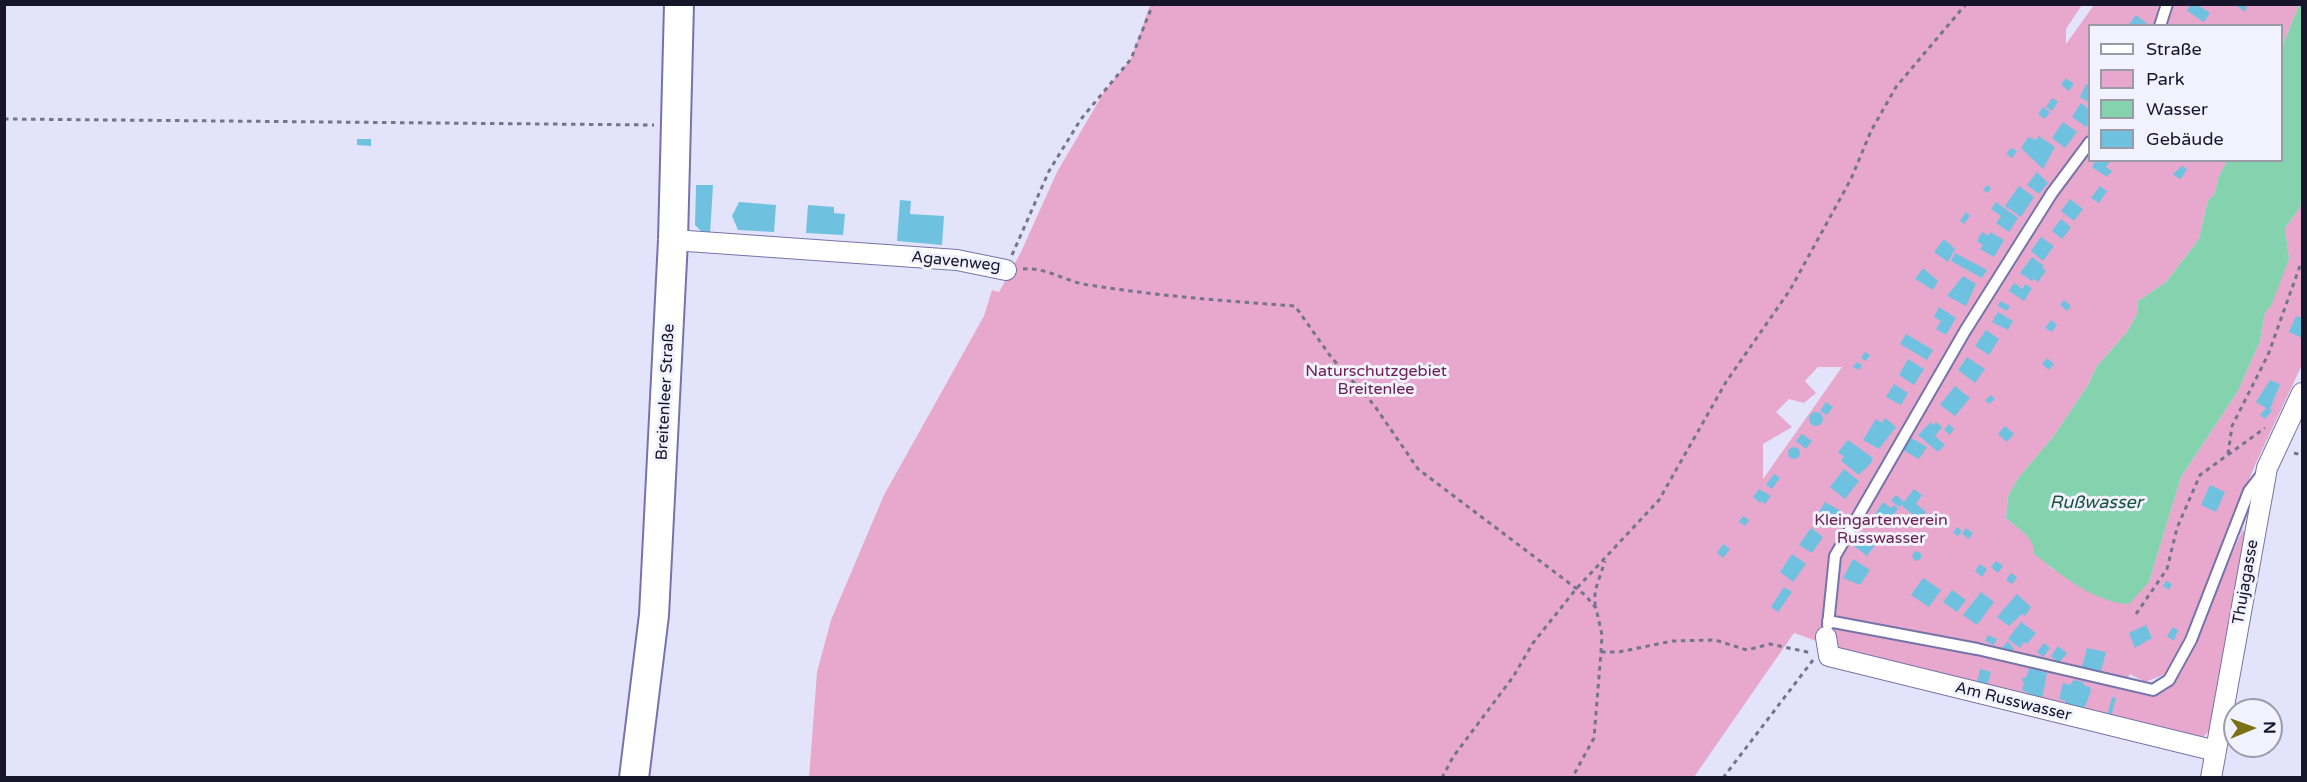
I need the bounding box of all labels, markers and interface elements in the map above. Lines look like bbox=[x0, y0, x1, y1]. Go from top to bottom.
legend bbox=[2088, 24, 2283, 162]
text: Straße bbox=[2146, 38, 2202, 60]
text: Park bbox=[2146, 68, 2184, 90]
text: Wasser bbox=[2146, 98, 2208, 120]
text: Gebäude bbox=[2146, 128, 2224, 150]
street label: Agavenweg bbox=[911, 248, 1001, 276]
street label: Breitenleer Straße bbox=[653, 323, 679, 461]
park label: Naturschutzgebiet Breitenlee bbox=[1305, 362, 1447, 400]
water label: Rußwasser bbox=[2049, 492, 2143, 514]
park label: Kleingartenverein Russwasser bbox=[1814, 511, 1948, 549]
street label: Thujagasse bbox=[2229, 538, 2263, 626]
street label: Am Russwasser bbox=[1953, 678, 2073, 726]
north arrow bbox=[2223, 698, 2283, 758]
text: N bbox=[2259, 721, 2279, 734]

